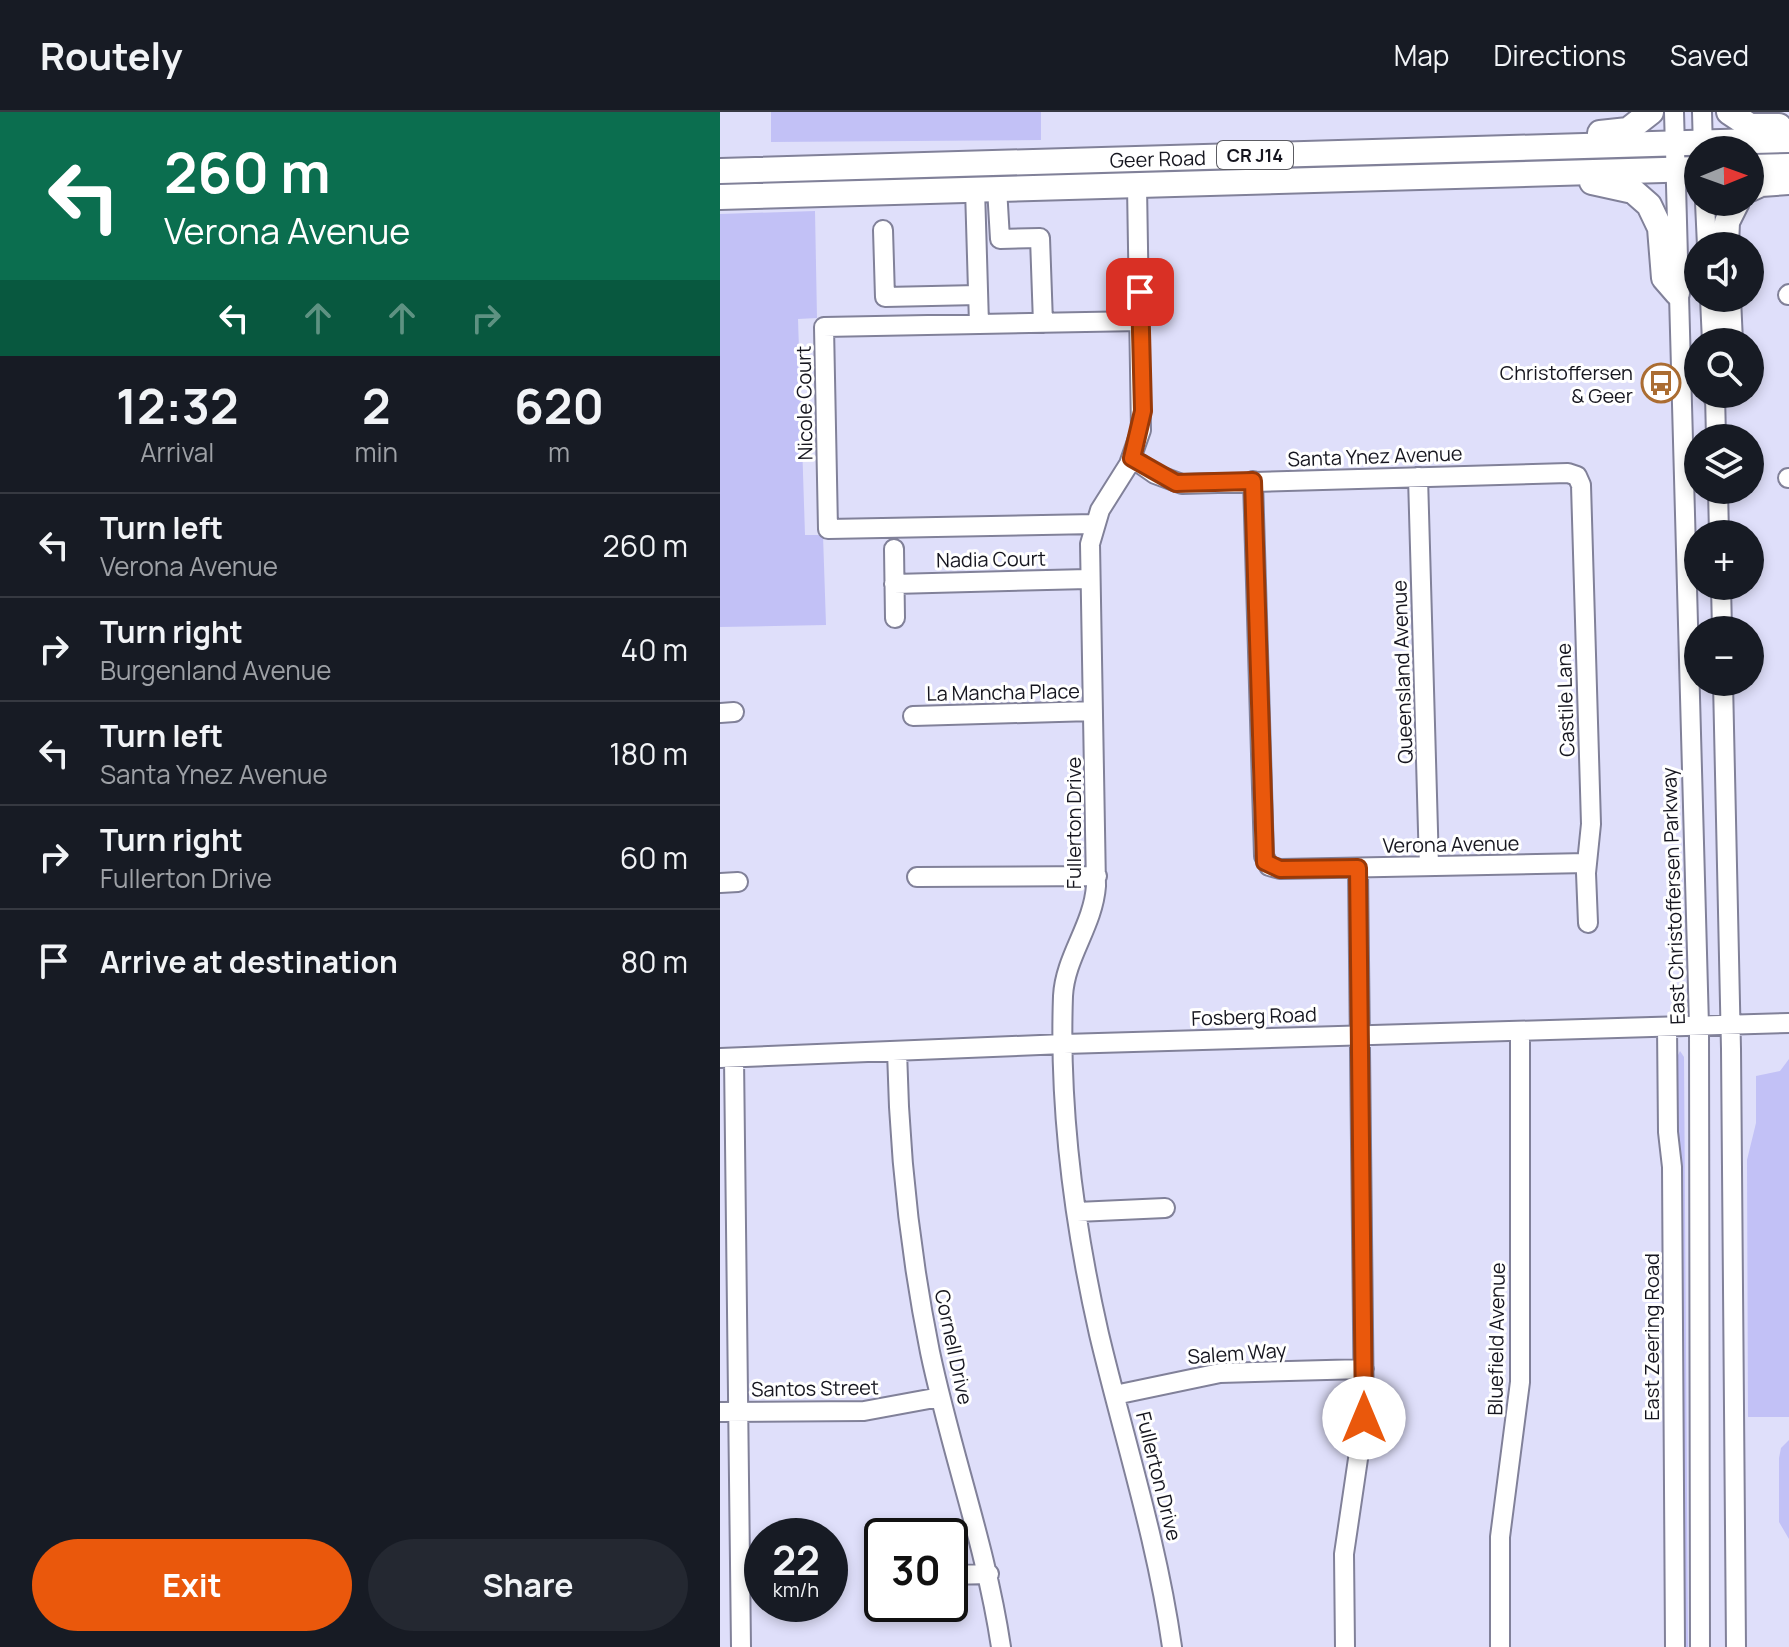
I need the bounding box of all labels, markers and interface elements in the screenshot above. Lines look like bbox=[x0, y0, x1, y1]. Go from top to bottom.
text: Routely bbox=[40, 29, 183, 81]
text: Map bbox=[1394, 36, 1449, 74]
text: Directions bbox=[1493, 36, 1626, 74]
text: Saved bbox=[1670, 36, 1749, 74]
text: 260 m bbox=[164, 133, 331, 210]
north arrow bbox=[1684, 136, 1764, 216]
map controls bbox=[1684, 136, 1764, 696]
road number: CR J14 bbox=[1217, 141, 1293, 169]
street label: Geer Road bbox=[1109, 143, 1206, 173]
icon: left bbox=[32, 144, 136, 248]
text: Verona Avenue bbox=[164, 206, 410, 255]
button: sound bbox=[1684, 232, 1764, 312]
pin bbox=[1106, 258, 1174, 326]
icon: arrive bbox=[1118, 270, 1162, 314]
icon: left bbox=[212, 296, 256, 340]
icon: ahead bbox=[296, 296, 340, 340]
icon: ahead bbox=[380, 296, 424, 340]
icon: right bbox=[464, 296, 508, 340]
button: search bbox=[1684, 328, 1764, 408]
street label: Nicole Court bbox=[790, 345, 818, 461]
place label: Christoffersen & Geer bbox=[1500, 359, 1633, 409]
bus stop icon: Christoffersen & Geer bbox=[1640, 362, 1682, 404]
text: 12:32 bbox=[116, 373, 239, 438]
text: 2 bbox=[362, 373, 391, 438]
text: 620 bbox=[514, 373, 604, 438]
button: layers bbox=[1684, 424, 1764, 504]
text: Arrival bbox=[140, 434, 214, 470]
text: min bbox=[354, 434, 398, 470]
text: m bbox=[548, 434, 570, 470]
street label: Santa Ynez Avenue bbox=[1287, 439, 1463, 473]
text: Turn left bbox=[100, 507, 223, 548]
button: + bbox=[1684, 520, 1764, 600]
icon: left bbox=[32, 523, 76, 567]
text: 260 m bbox=[603, 525, 688, 566]
street label: Nadia Court bbox=[936, 545, 1046, 573]
text: Verona Avenue bbox=[100, 548, 278, 584]
street label: Queensland Avenue bbox=[1385, 580, 1419, 764]
text: Turn right bbox=[100, 611, 243, 652]
button: − bbox=[1684, 616, 1764, 696]
icon: right bbox=[32, 627, 76, 671]
text: 40 m bbox=[621, 629, 688, 670]
street label: Castile Lane bbox=[1550, 643, 1580, 757]
text: Burgenland Avenue bbox=[100, 652, 331, 688]
street label: La Mancha Place bbox=[926, 677, 1080, 707]
text: Turn left bbox=[100, 715, 223, 756]
icon: left bbox=[32, 731, 76, 775]
text: 180 m bbox=[609, 733, 688, 774]
text: Santa Ynez Avenue bbox=[100, 756, 328, 792]
street label: Fullerton Drive bbox=[1060, 757, 1087, 889]
street label: East Christoffersen Parkway bbox=[1655, 766, 1691, 1025]
text: Turn right bbox=[100, 819, 243, 860]
street label: Verona Avenue bbox=[1382, 829, 1520, 859]
icon: right bbox=[32, 835, 76, 879]
text: 60 m bbox=[620, 837, 688, 878]
text: Fullerton Drive bbox=[100, 860, 272, 896]
icon: arrive bbox=[32, 939, 76, 983]
text: Arrive at destination bbox=[100, 941, 398, 982]
text: 80 m bbox=[621, 941, 688, 982]
street label: Fosberg Road bbox=[1191, 1000, 1317, 1032]
street label: East Zeering Road bbox=[1638, 1253, 1665, 1421]
street label: Bluefield Avenue bbox=[1481, 1262, 1511, 1416]
street label: Cornell Drive bbox=[929, 1287, 979, 1407]
street label: Salem Way bbox=[1187, 1336, 1288, 1370]
street label: Santos Street bbox=[751, 1373, 879, 1403]
position arrow bbox=[1322, 1376, 1406, 1460]
street label: Fullerton Drive bbox=[1130, 1409, 1188, 1543]
speed limit sign: 30 bbox=[864, 1518, 968, 1622]
text: 22 bbox=[772, 1532, 820, 1587]
button: Exit bbox=[32, 1539, 352, 1631]
button: Share bbox=[368, 1539, 688, 1631]
text: km/h bbox=[773, 1576, 819, 1603]

